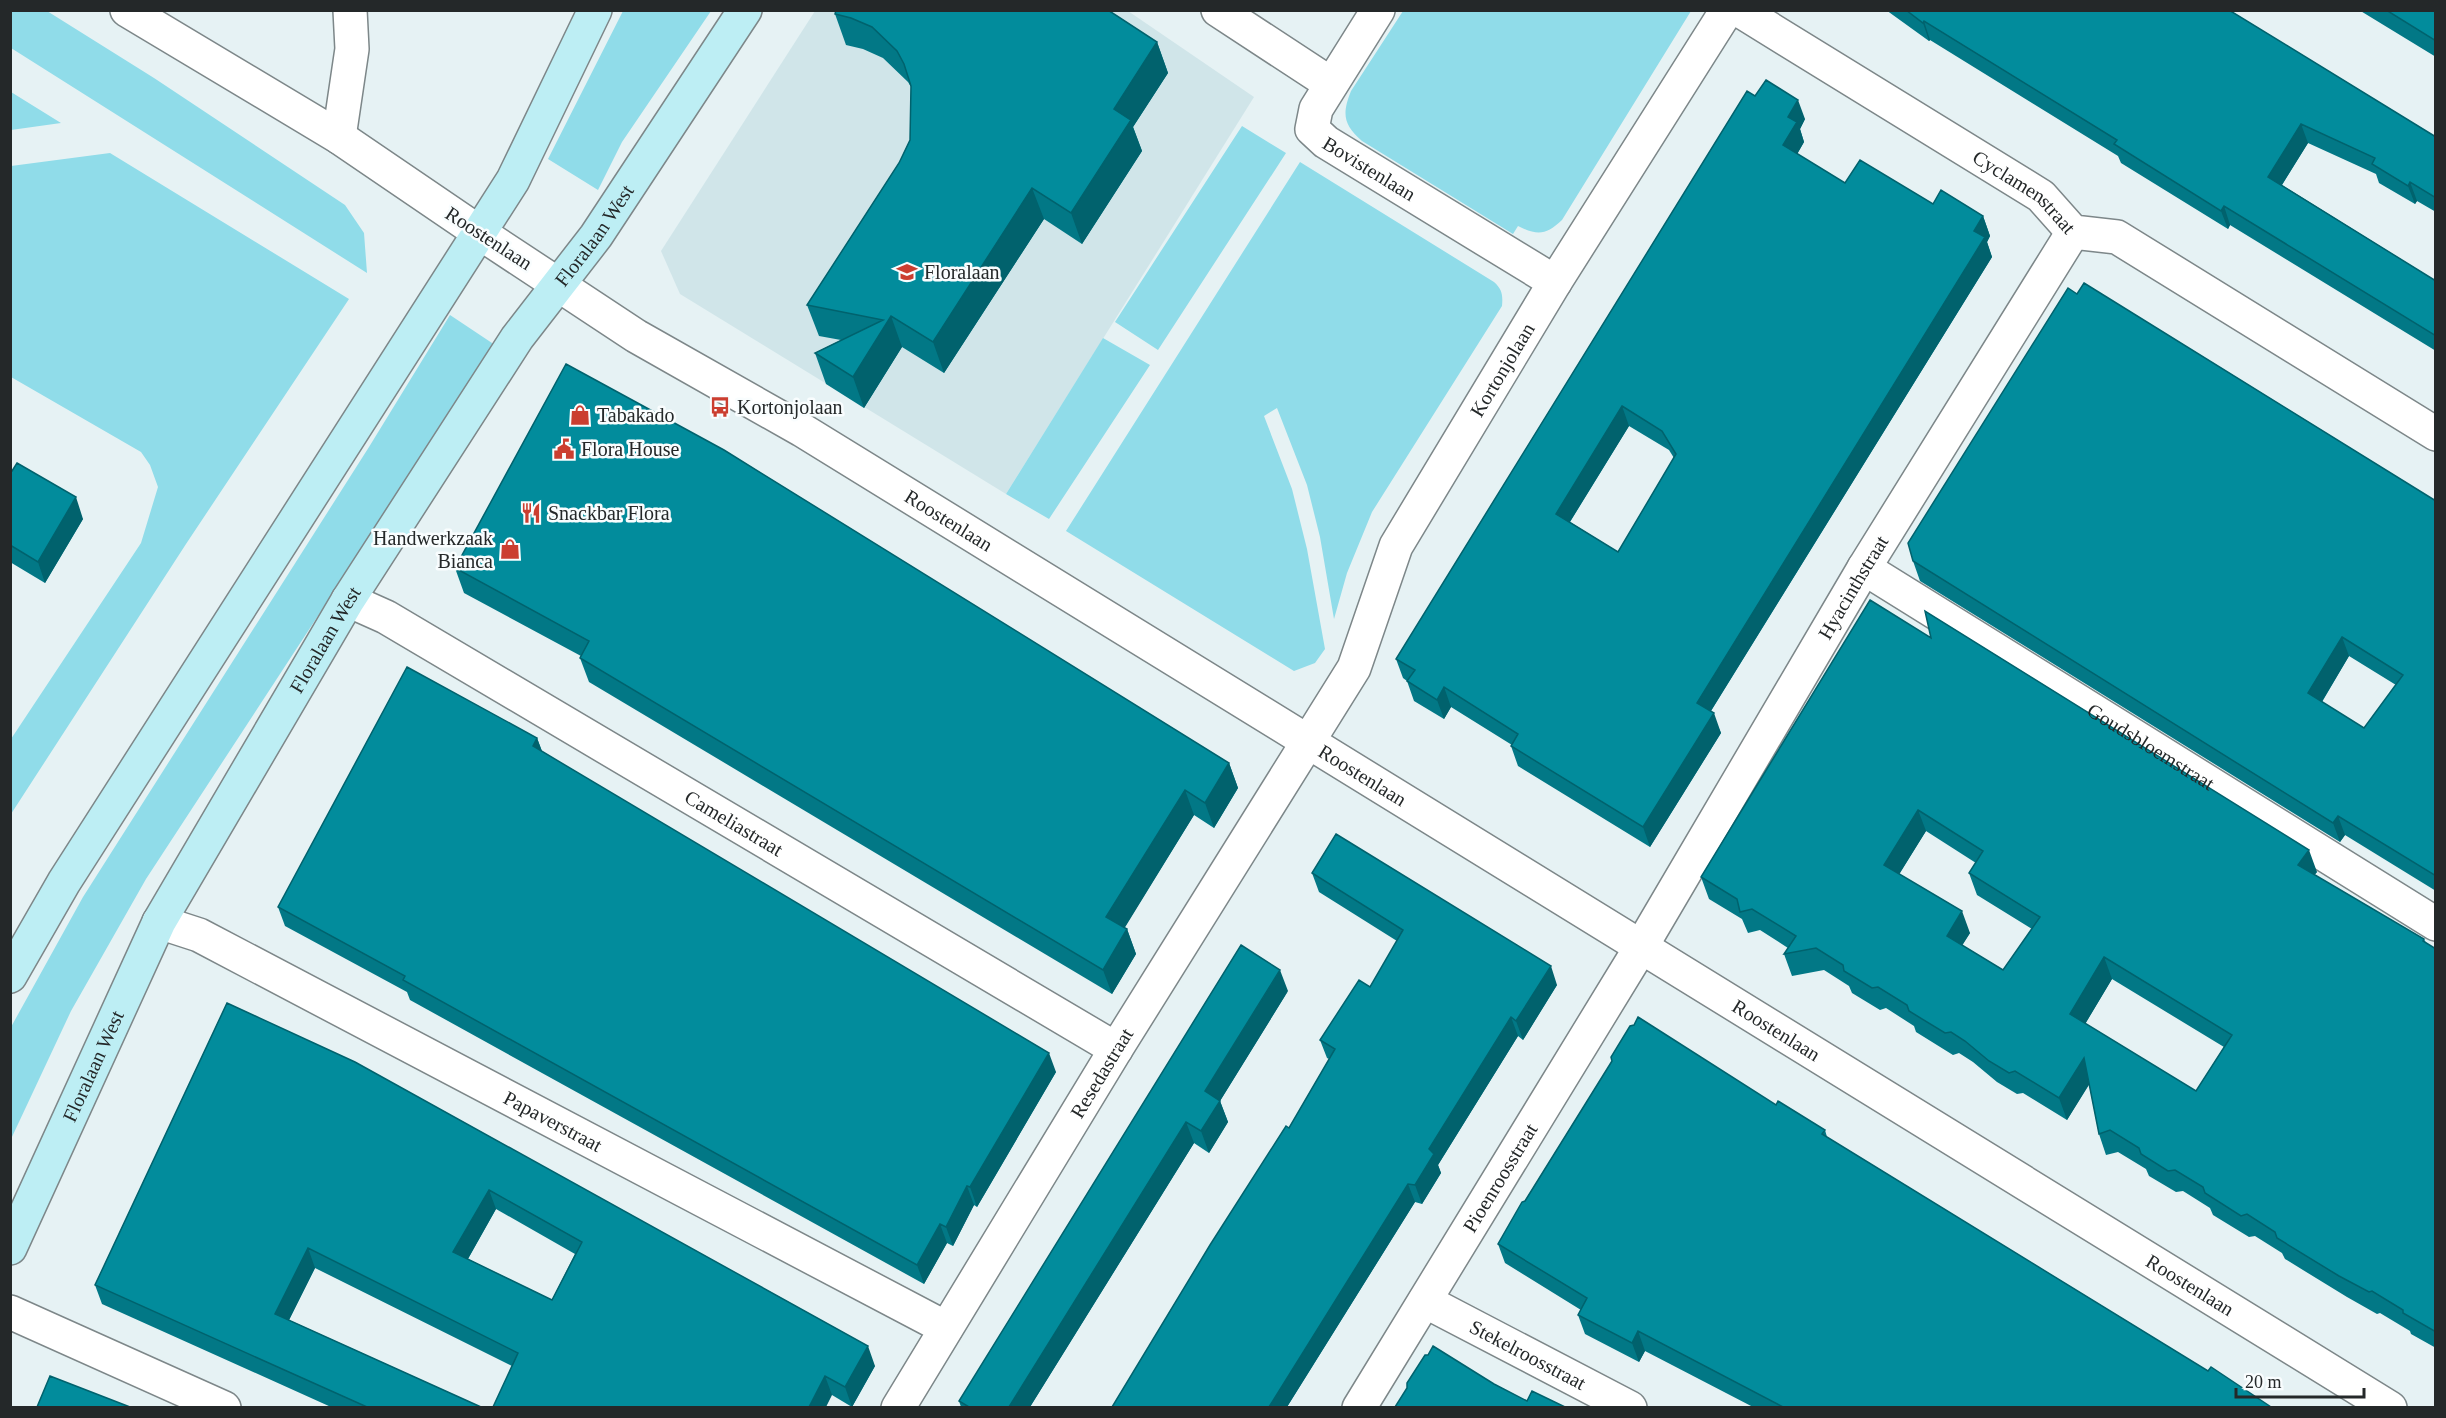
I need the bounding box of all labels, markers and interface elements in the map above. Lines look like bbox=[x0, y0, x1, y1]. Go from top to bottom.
street label: Bovistenlaan bbox=[1319, 132, 1420, 205]
street label: Cyclamenstraat bbox=[1969, 146, 2080, 238]
street label: Floralaan West bbox=[550, 180, 638, 291]
street label: Roostenlaan bbox=[442, 202, 536, 274]
school or university icon: Floralaan bbox=[895, 260, 919, 284]
place label: Floralaan bbox=[924, 261, 1000, 283]
street label: Kortonjolaan bbox=[1465, 319, 1539, 421]
bus stop icon: Kortonjolaan bbox=[708, 395, 732, 419]
place label: Kortonjolaan bbox=[737, 396, 843, 419]
shop icon: Tabakado bbox=[568, 403, 592, 427]
place label: Tabakado bbox=[597, 404, 674, 426]
public building icon: Flora House bbox=[552, 437, 576, 461]
place label: Flora House bbox=[581, 438, 679, 460]
street label: Roostenlaan bbox=[901, 485, 997, 556]
restaurant icon: Snackbar Flora bbox=[519, 501, 543, 525]
place label: Snackbar Flora bbox=[548, 502, 670, 524]
place label: Handwerkzaak Bianca bbox=[373, 527, 493, 572]
street label: Hyacinthstraat bbox=[1814, 531, 1893, 643]
shop icon: Handwerkzaak Bianca bbox=[498, 537, 522, 561]
street label: Floralaan West bbox=[285, 582, 365, 697]
street label: Goudsbloemstraat bbox=[2083, 699, 2219, 795]
street label: Roostenlaan bbox=[1315, 740, 1410, 811]
street label: Cameliastraat bbox=[681, 785, 787, 861]
street label: Roostenlaan bbox=[1728, 995, 1824, 1065]
street label: Floralaan West bbox=[58, 1007, 128, 1125]
street label: Resedastraat bbox=[1066, 1024, 1138, 1122]
street label: Papaverstraat bbox=[500, 1086, 606, 1156]
street label: Pioenroosstraat bbox=[1458, 1119, 1542, 1236]
street label: Roostenlaan bbox=[2142, 1250, 2238, 1320]
street label: Stekelroosstraat bbox=[1466, 1315, 1590, 1394]
scale bar bbox=[2236, 1361, 2364, 1399]
text: 20 m bbox=[2245, 1372, 2282, 1392]

